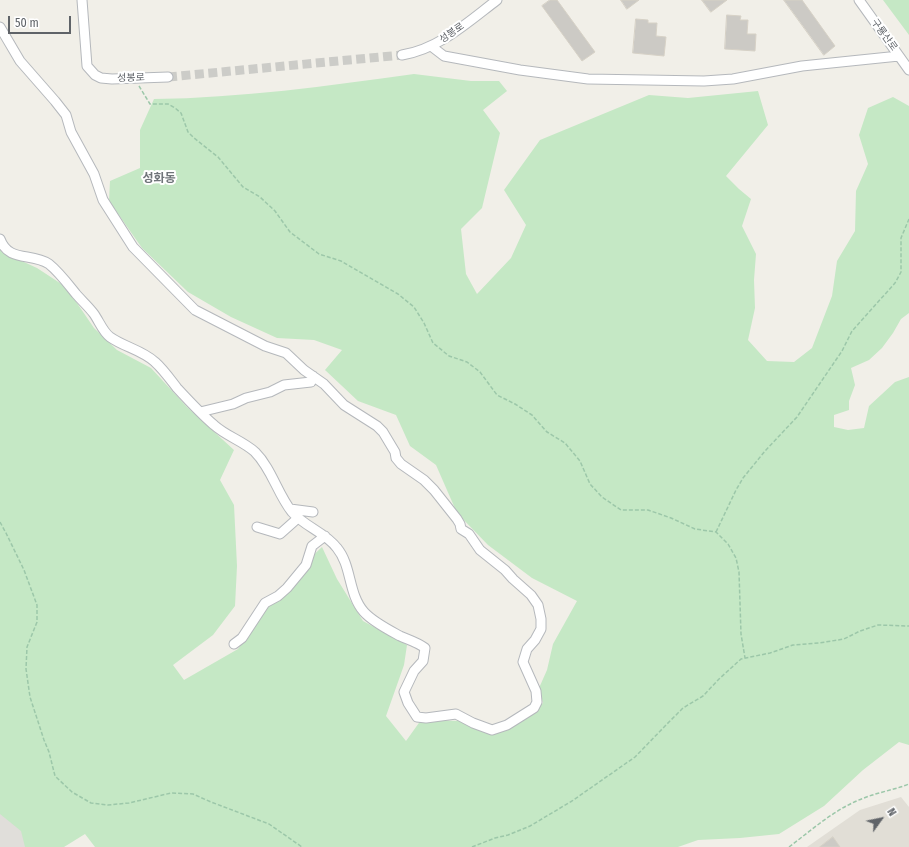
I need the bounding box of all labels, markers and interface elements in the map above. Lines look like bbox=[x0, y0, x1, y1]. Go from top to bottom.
scale bar bbox=[10, 8, 73, 34]
text: 50 m bbox=[15, 16, 39, 30]
street label: 구룡산로 bbox=[868, 17, 900, 53]
street label: 성봉로 bbox=[437, 20, 467, 46]
street label: 성봉로 bbox=[117, 72, 145, 84]
district label: 성화동 bbox=[142, 172, 176, 186]
north arrow bbox=[861, 799, 901, 839]
text: N bbox=[884, 806, 899, 818]

